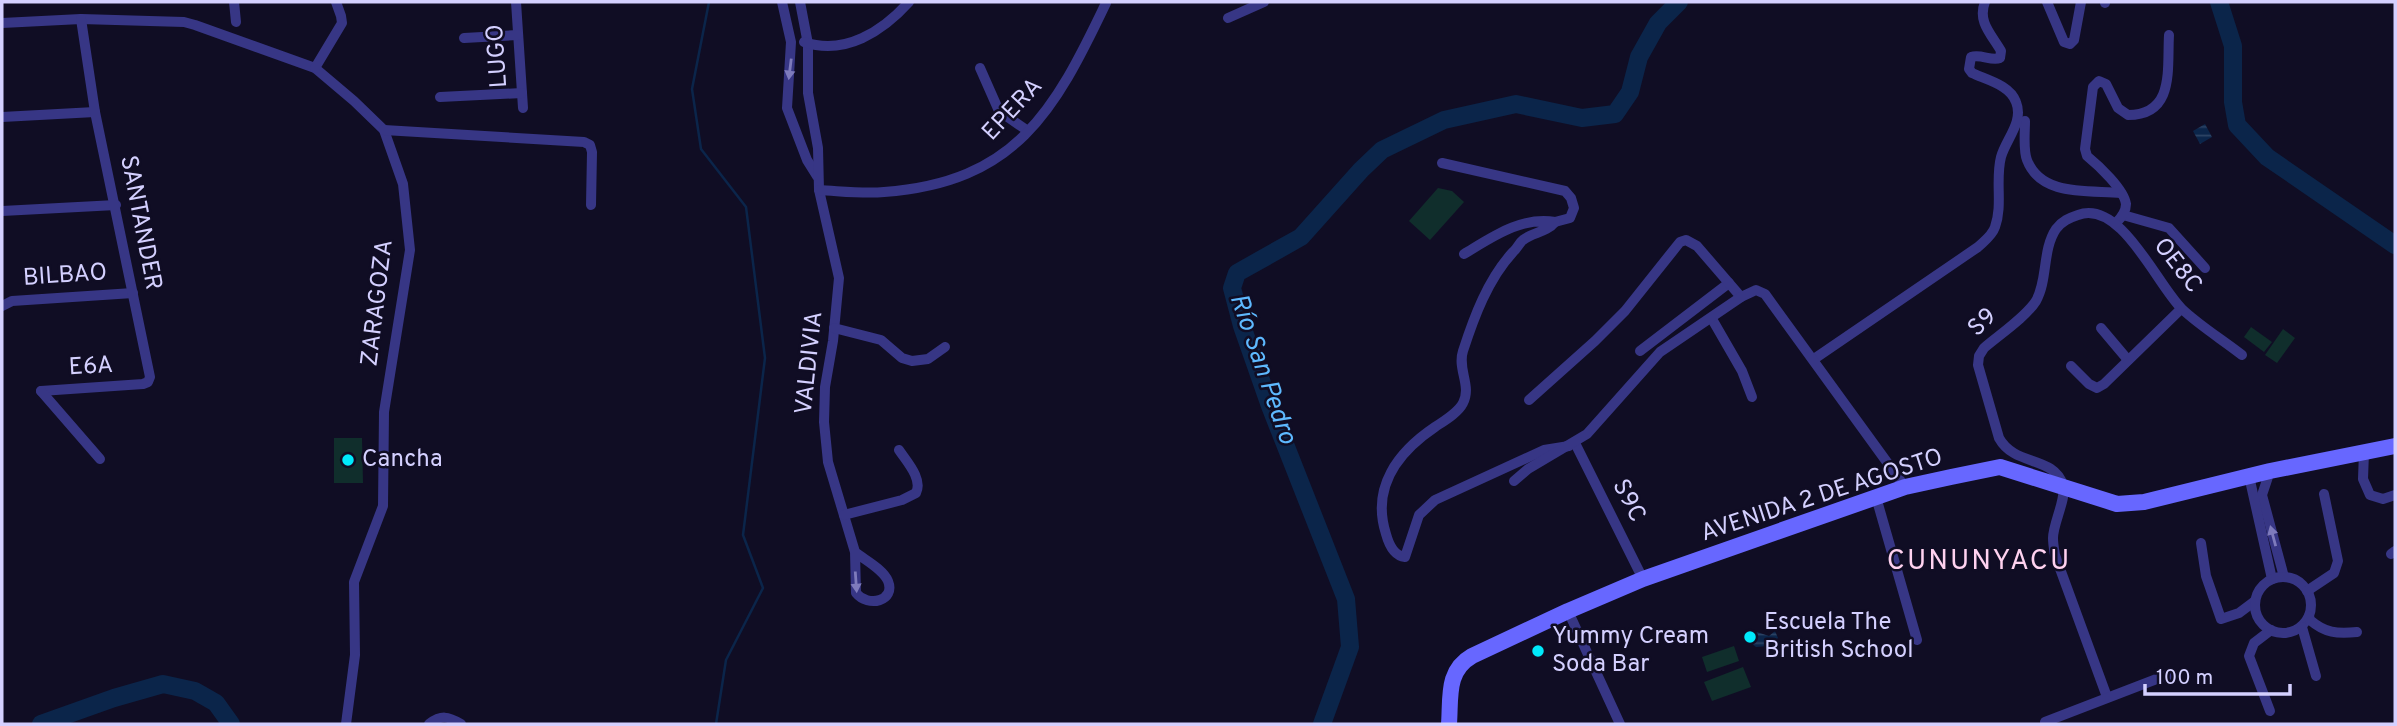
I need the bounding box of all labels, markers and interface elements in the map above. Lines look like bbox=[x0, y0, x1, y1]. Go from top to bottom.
street label: LUGO bbox=[481, 23, 515, 89]
one-way arrow bbox=[784, 58, 795, 80]
street label: EPERA bbox=[976, 72, 1050, 148]
street label: SANTANDER bbox=[112, 153, 168, 293]
street label: OE8C bbox=[2146, 232, 2208, 300]
street label: ZARAGOZA bbox=[355, 238, 401, 368]
street label: BILBAO bbox=[22, 258, 108, 294]
water label: Río San Pedro bbox=[1221, 290, 1303, 449]
street label: S9 bbox=[1962, 302, 2004, 344]
street label: VALDIVIA bbox=[790, 310, 830, 416]
street label: E6A bbox=[68, 351, 114, 383]
street label: AVENIDA 2 DE AGOSTO bbox=[1697, 443, 1947, 549]
place label: Cancha bbox=[362, 445, 443, 475]
marker: Cancha bbox=[340, 452, 356, 468]
street label: S9C bbox=[1605, 474, 1651, 528]
one-way arrow bbox=[2267, 525, 2278, 547]
district label: CUNUNYACU bbox=[1887, 544, 2071, 580]
one-way arrow bbox=[851, 571, 862, 593]
place label: Escuela The British School bbox=[1764, 608, 1913, 666]
place label: Yummy Cream Soda Bar bbox=[1552, 622, 1709, 680]
marker: Escuela The British School bbox=[1742, 629, 1758, 645]
marker: Yummy Cream Soda Bar bbox=[1530, 643, 1546, 659]
scale bar bbox=[2145, 652, 2290, 696]
text: 100 m bbox=[2156, 665, 2213, 692]

